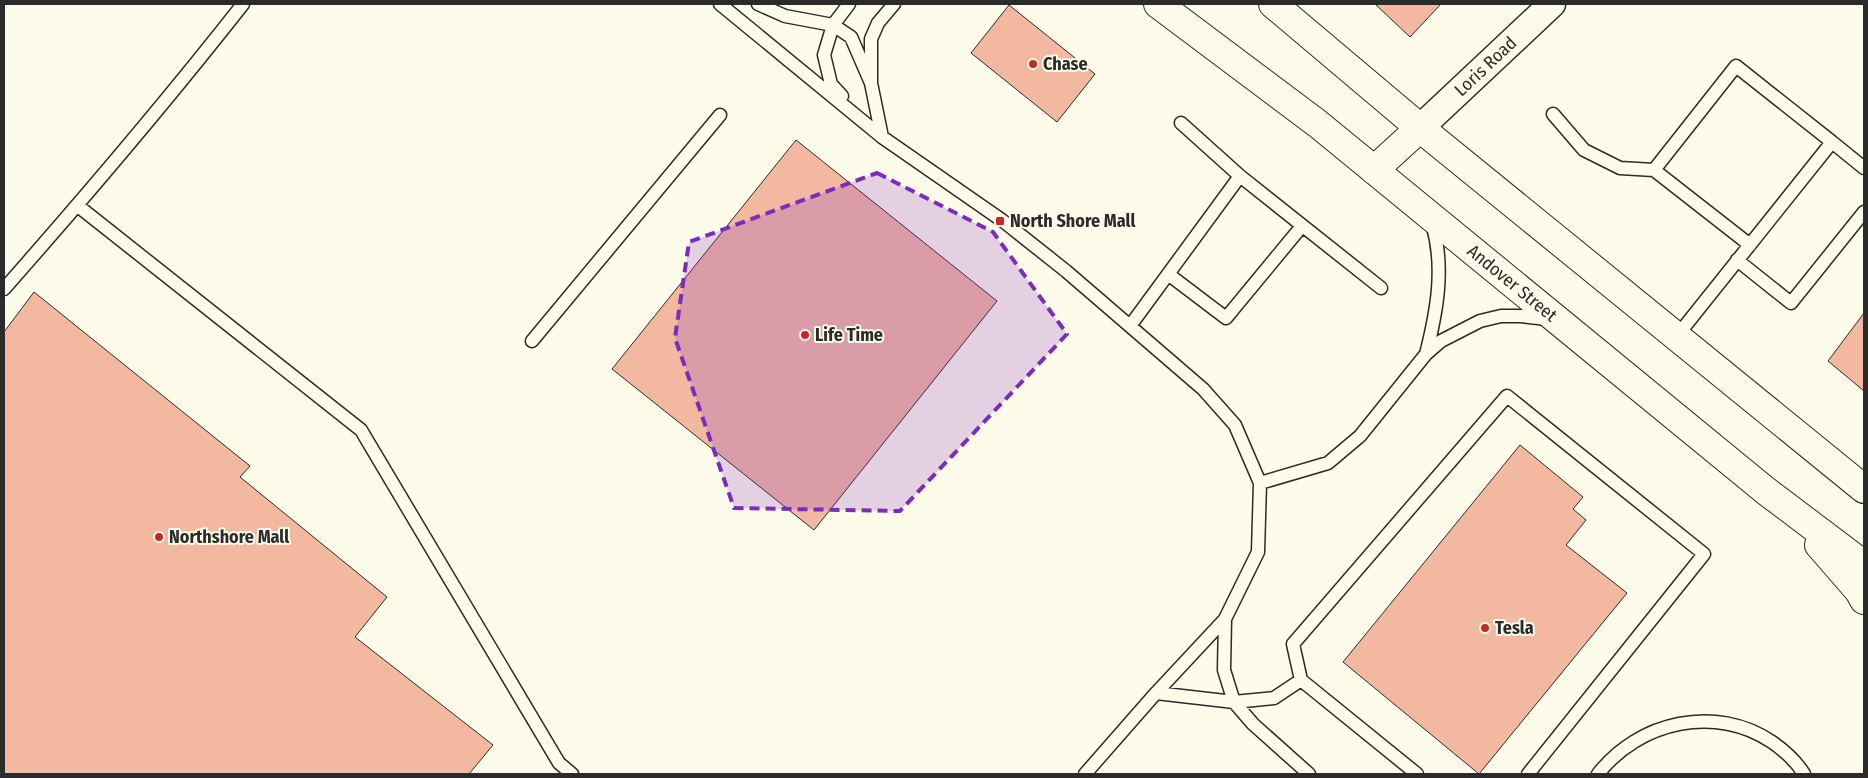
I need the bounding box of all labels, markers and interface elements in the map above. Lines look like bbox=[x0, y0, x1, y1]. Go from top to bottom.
street label: Loris Road bbox=[1450, 32, 1521, 101]
place label: Chase bbox=[1043, 53, 1088, 75]
marker: Chase bbox=[1027, 58, 1039, 70]
place label: North Shore Mall bbox=[1010, 210, 1135, 232]
marker: North Shore Mall bbox=[994, 215, 1006, 227]
street label: Andover Street bbox=[1463, 240, 1562, 326]
place label: Life Time bbox=[815, 324, 883, 346]
marker: Life Time bbox=[799, 329, 811, 341]
place label: Northshore Mall bbox=[169, 526, 289, 548]
marker: Northshore Mall bbox=[153, 531, 165, 543]
place label: Tesla bbox=[1495, 617, 1534, 639]
marker: Tesla bbox=[1479, 622, 1491, 634]

